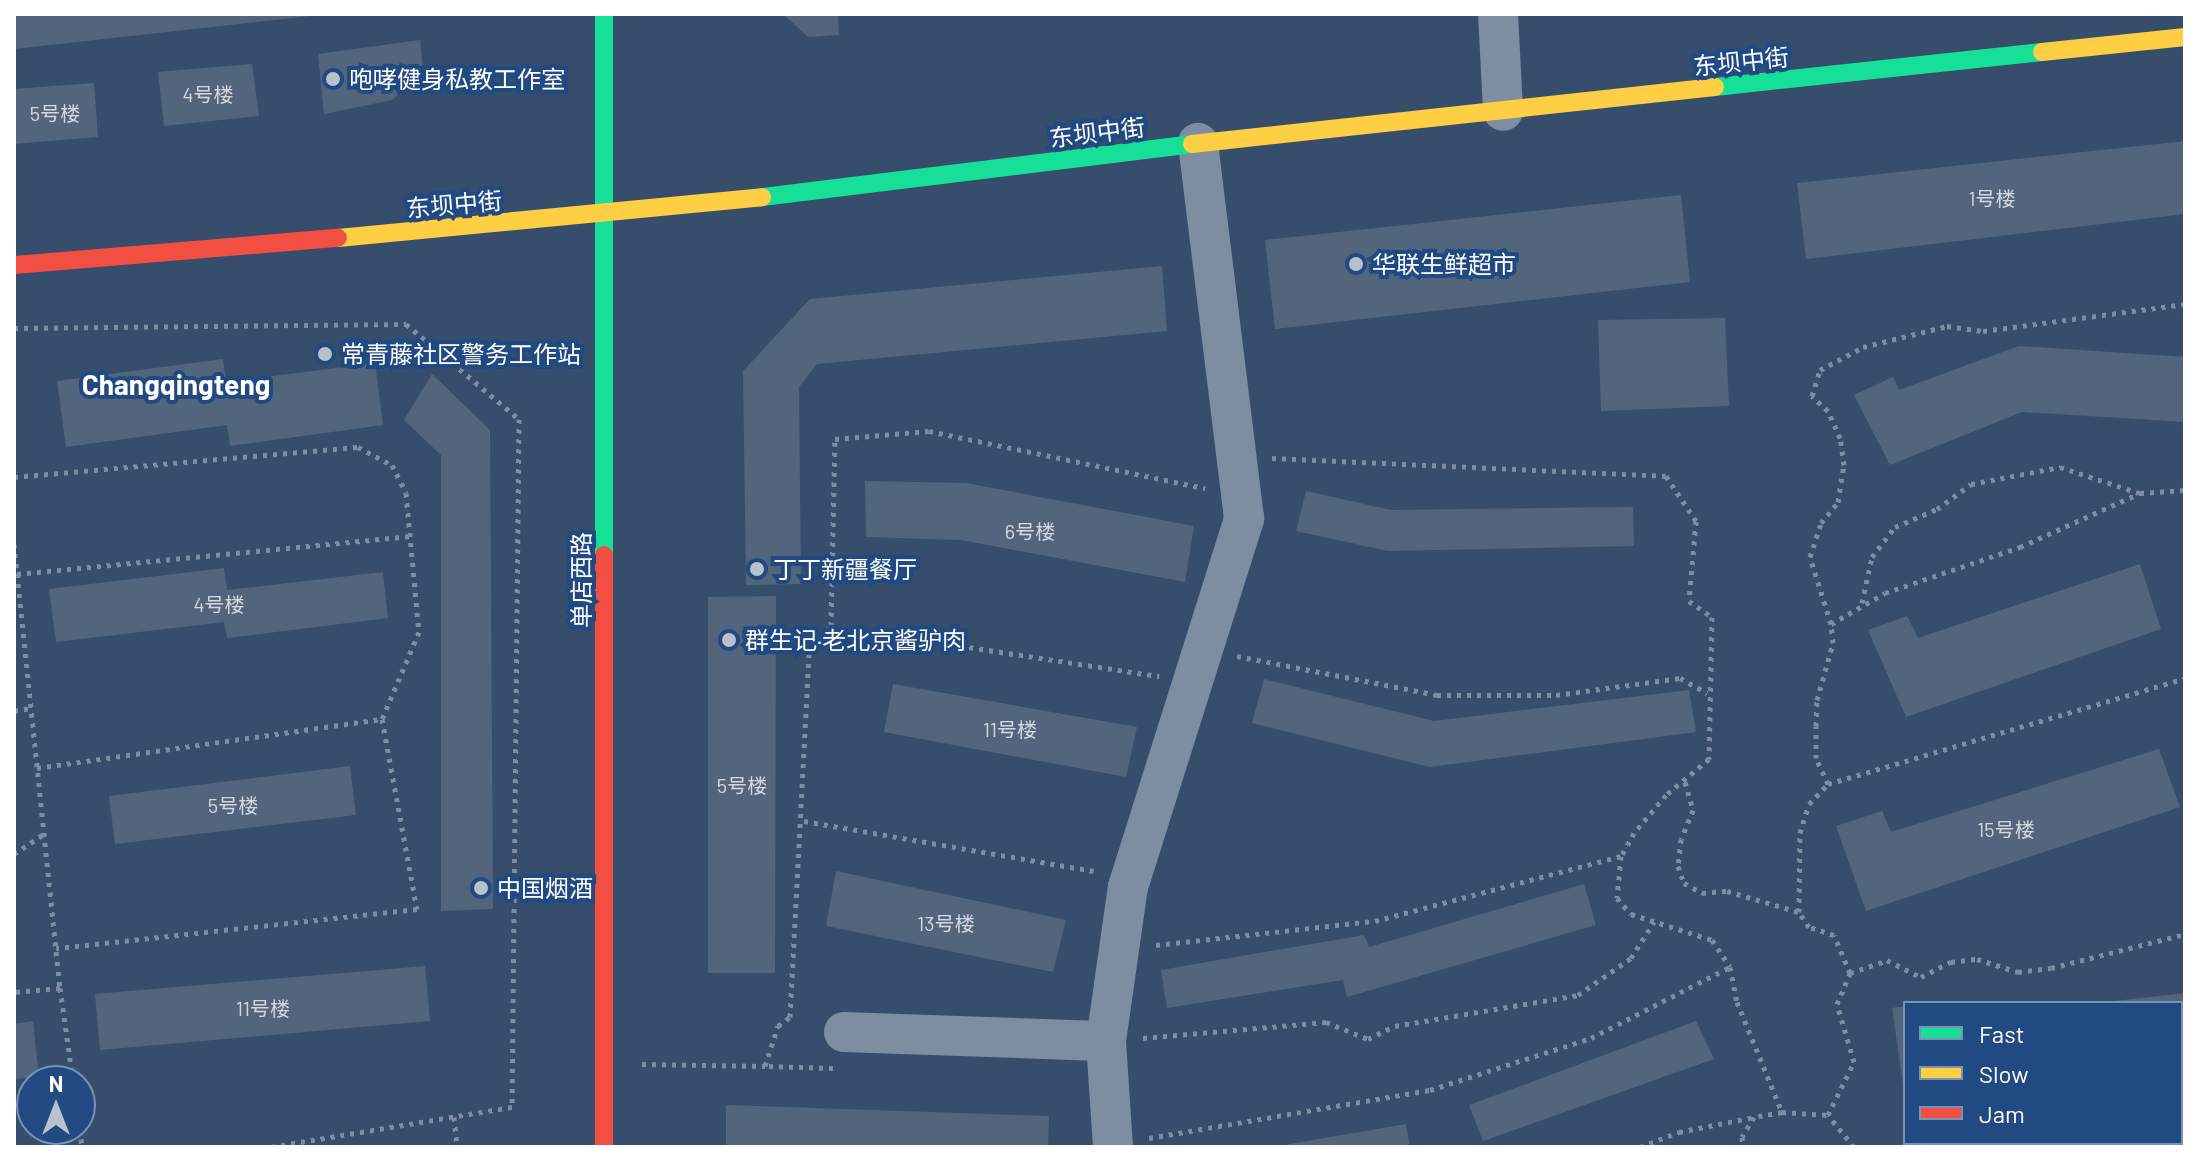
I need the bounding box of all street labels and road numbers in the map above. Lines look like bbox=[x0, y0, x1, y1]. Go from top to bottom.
street label: 东坝中街 bbox=[1692, 42, 1790, 80]
street label: 东坝中街 bbox=[1048, 112, 1146, 152]
street label: 东坝中街 bbox=[405, 185, 503, 223]
street label: 单店西路 bbox=[567, 532, 595, 628]

